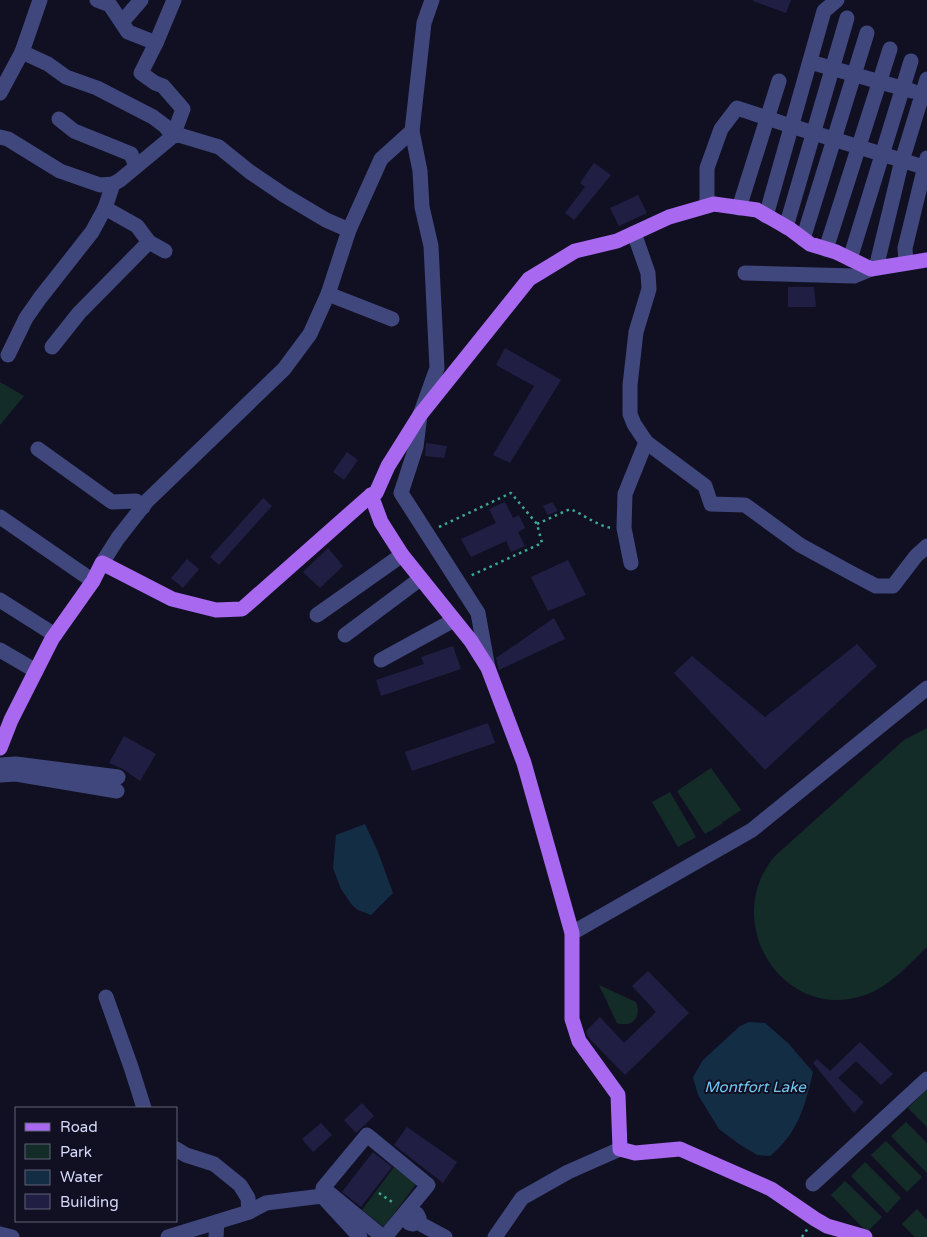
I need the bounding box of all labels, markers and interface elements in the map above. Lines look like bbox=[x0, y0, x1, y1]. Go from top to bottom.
water label: Montfort Lake bbox=[704, 1078, 807, 1096]
legend bbox=[15, 1107, 178, 1222]
text: Road bbox=[60, 1118, 98, 1136]
text: Park bbox=[60, 1143, 92, 1161]
text: Water bbox=[60, 1168, 103, 1186]
text: Building bbox=[60, 1193, 119, 1211]

